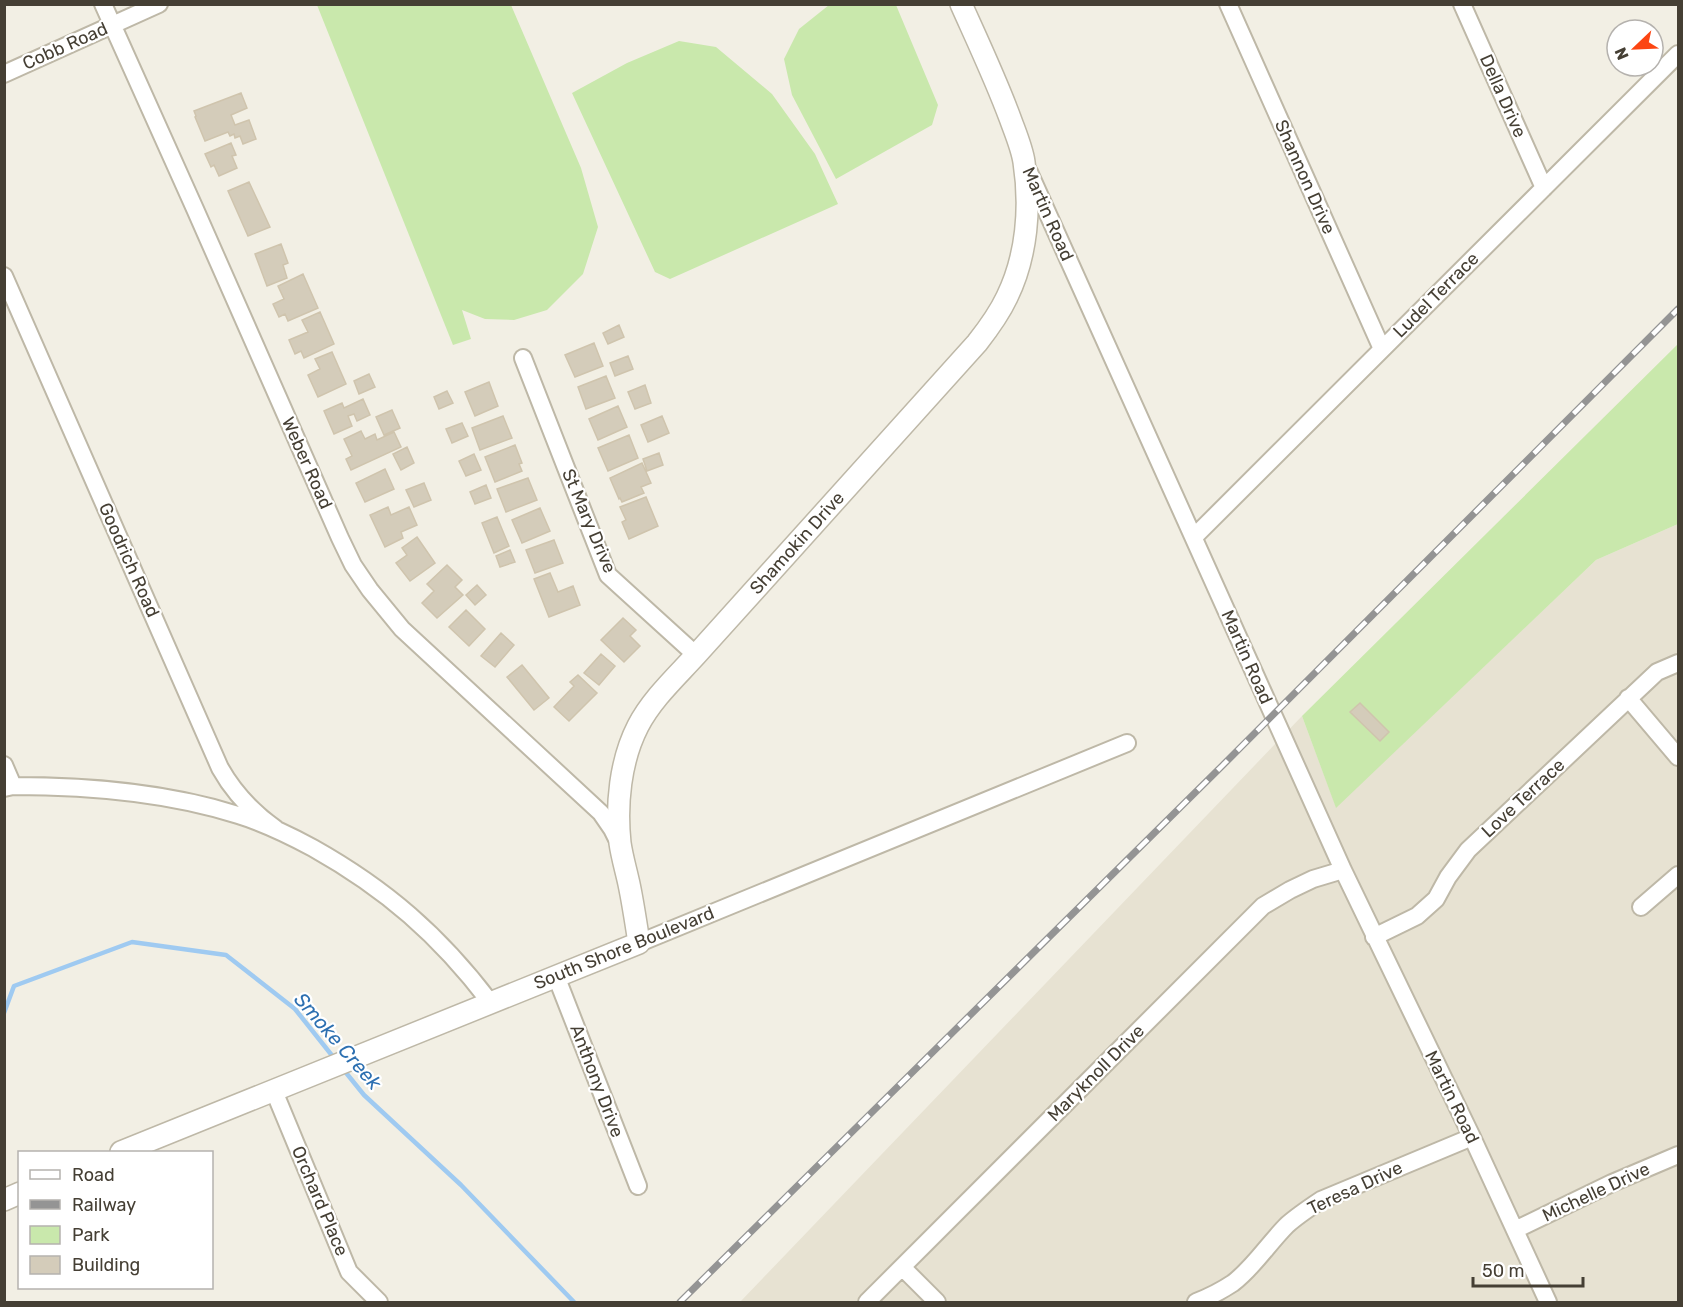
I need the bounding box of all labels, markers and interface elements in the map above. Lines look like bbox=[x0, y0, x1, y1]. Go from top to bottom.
street label: Cobb Road bbox=[19, 17, 111, 75]
north arrow bbox=[1605, 18, 1665, 78]
text: N bbox=[1611, 45, 1633, 63]
street label: Della Drive bbox=[1475, 51, 1531, 141]
street label: Shannon Drive bbox=[1270, 116, 1340, 238]
street label: Martin Road bbox=[1018, 164, 1078, 264]
street label: Ludel Terrace bbox=[1389, 248, 1483, 342]
street label: Weber Road bbox=[277, 414, 337, 512]
street label: St Mary Drive bbox=[557, 466, 621, 576]
street label: Shamokin Drive bbox=[745, 487, 849, 599]
street label: Goodrich Road bbox=[94, 499, 164, 621]
street label: Martin Road bbox=[1217, 607, 1277, 707]
street label: Love Terrace bbox=[1477, 754, 1569, 842]
street label: South Shore Boulevard bbox=[531, 902, 717, 994]
water label: Smoke Creek bbox=[289, 987, 387, 1095]
street label: Maryknoll Drive bbox=[1043, 1020, 1149, 1126]
street label: Anthony Drive bbox=[565, 1022, 629, 1140]
street label: Martin Road bbox=[1420, 1047, 1484, 1147]
street label: Orchard Place bbox=[287, 1143, 353, 1259]
legend bbox=[18, 1151, 213, 1289]
street label: Teresa Drive bbox=[1304, 1156, 1406, 1220]
street label: Michelle Drive bbox=[1539, 1157, 1653, 1227]
text: Road bbox=[72, 1164, 115, 1186]
text: Railway bbox=[72, 1194, 136, 1216]
text: Park bbox=[72, 1224, 110, 1246]
scale bar bbox=[1473, 1250, 1582, 1288]
text: Building bbox=[72, 1254, 140, 1276]
text: 50 m bbox=[1482, 1260, 1525, 1282]

